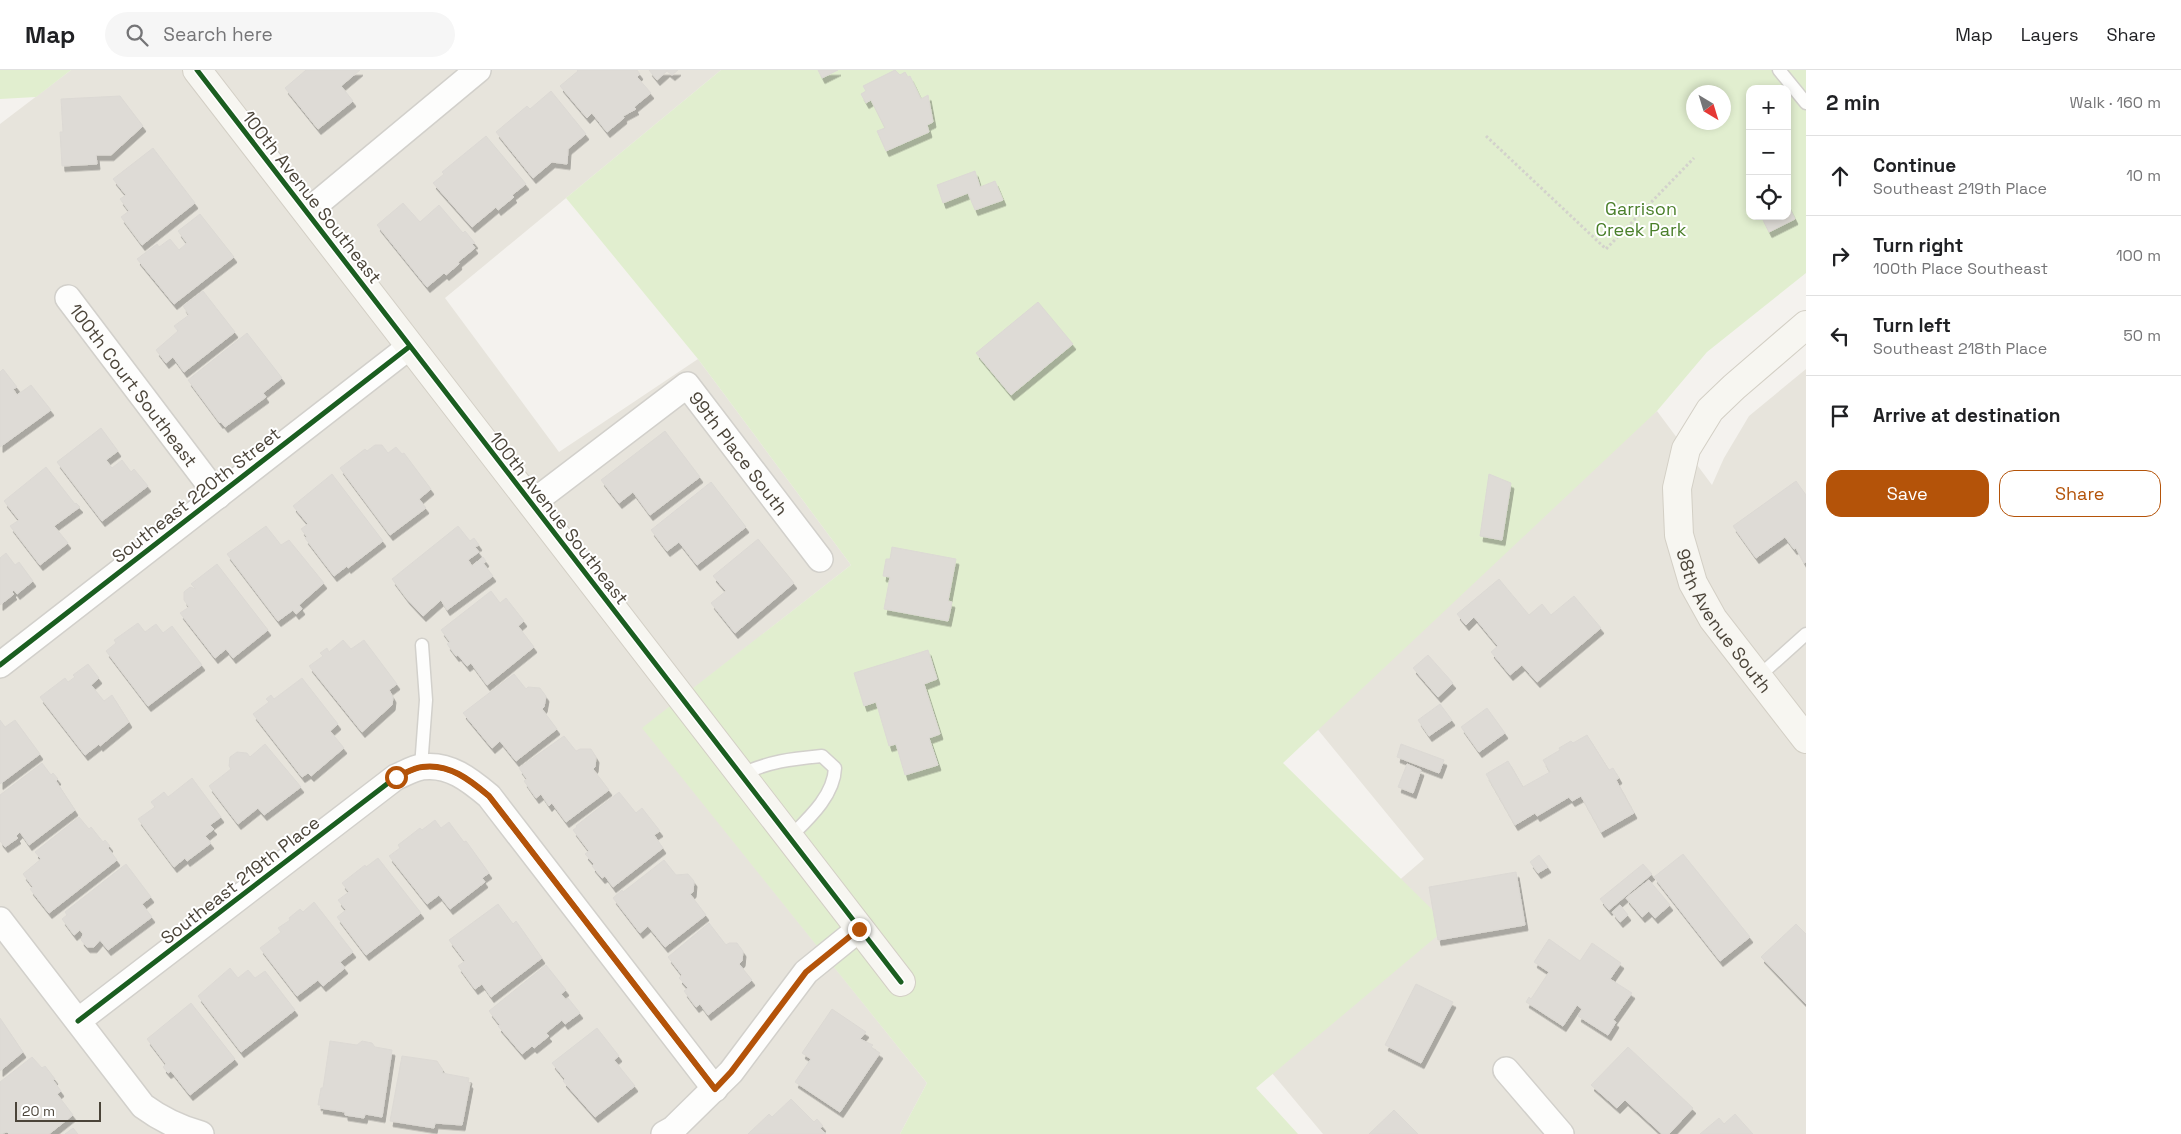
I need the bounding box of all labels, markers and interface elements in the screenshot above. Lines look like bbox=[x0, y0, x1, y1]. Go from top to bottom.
search box bbox=[105, 12, 455, 57]
text: Map bbox=[25, 19, 75, 50]
icon: search bbox=[123, 21, 151, 49]
text: Search here bbox=[163, 22, 273, 47]
text: Map bbox=[1955, 23, 1993, 46]
text: Layers bbox=[2021, 23, 2078, 46]
text: Share bbox=[2106, 23, 2156, 46]
north arrow bbox=[1686, 85, 1731, 130]
map controls bbox=[1746, 85, 1791, 220]
button: + bbox=[1746, 85, 1791, 130]
text: 2 min bbox=[1826, 89, 1880, 116]
text: Walk · 160 m bbox=[2070, 92, 2161, 113]
street label: 100th Avenue Southeast bbox=[237, 106, 387, 288]
button: − bbox=[1746, 130, 1791, 175]
text: Continue bbox=[1873, 153, 1956, 178]
icon: ahead bbox=[1826, 162, 1854, 190]
text: 10 m bbox=[2126, 165, 2161, 186]
button: locate bbox=[1746, 175, 1791, 220]
text: Southeast 219th Place bbox=[1873, 178, 2047, 199]
park label: Garrison Creek Park bbox=[1595, 197, 1687, 241]
text: Turn right bbox=[1873, 233, 1963, 258]
icon: right bbox=[1826, 242, 1854, 270]
text: 100 m bbox=[2116, 245, 2161, 266]
text: 100th Place Southeast bbox=[1873, 258, 2048, 279]
street label: 100th Court Southeast bbox=[65, 299, 203, 471]
text: Turn left bbox=[1873, 313, 1951, 338]
icon: left bbox=[1826, 322, 1854, 350]
text: 50 m bbox=[2123, 325, 2161, 346]
text: Southeast 218th Place bbox=[1873, 338, 2047, 359]
street label: 99th Place South bbox=[684, 387, 794, 520]
icon: arrive bbox=[1826, 402, 1854, 430]
text: Arrive at destination bbox=[1873, 403, 2061, 428]
street label: Southeast 220th Street bbox=[107, 422, 285, 568]
street label: 100th Avenue Southeast bbox=[484, 427, 634, 609]
button: Save bbox=[1826, 470, 1989, 517]
button: Share bbox=[1999, 470, 2161, 517]
street label: 98th Avenue South bbox=[1672, 546, 1777, 697]
route start bbox=[385, 766, 408, 789]
street label: Southeast 219th Place bbox=[156, 811, 324, 949]
route end bbox=[848, 918, 871, 941]
scale bar bbox=[15, 1099, 101, 1122]
text: 20 m bbox=[22, 1102, 55, 1120]

